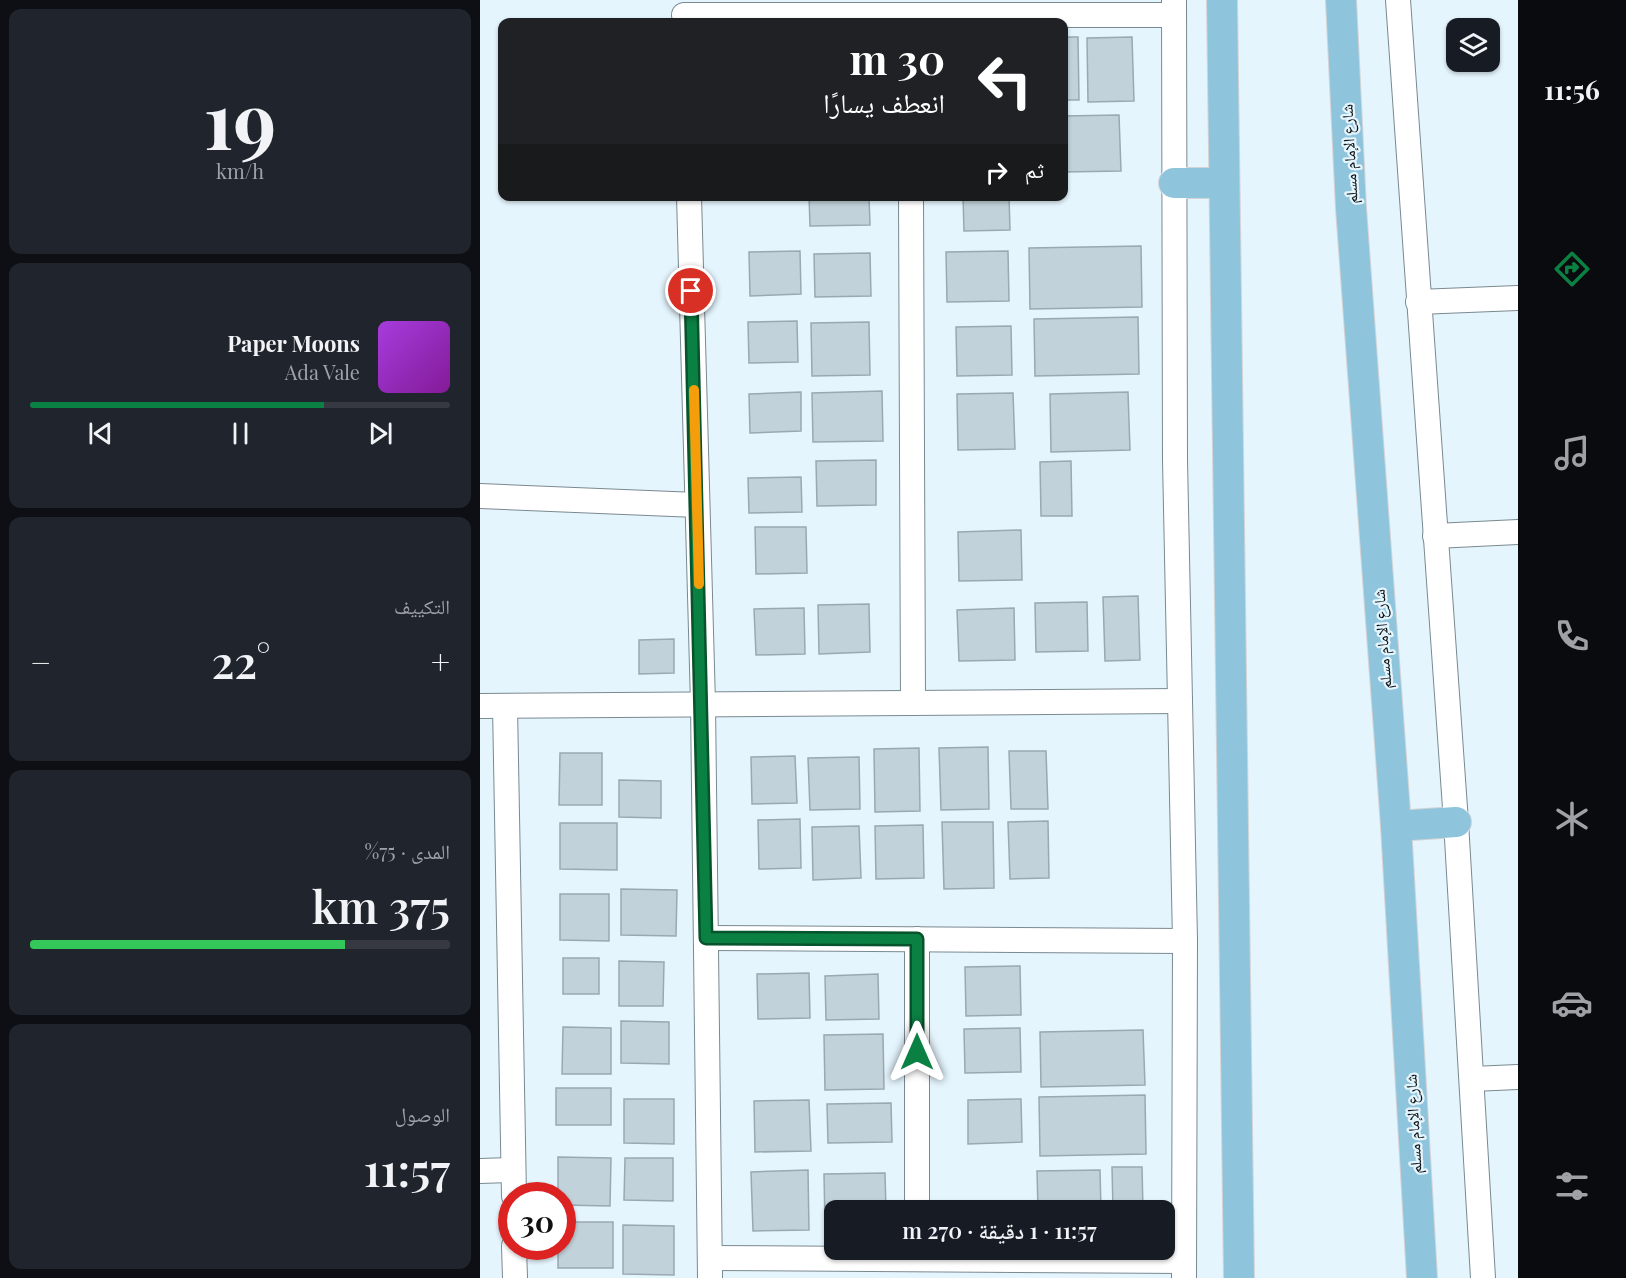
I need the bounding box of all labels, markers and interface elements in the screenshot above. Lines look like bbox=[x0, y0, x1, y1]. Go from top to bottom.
map controls bbox=[1446, 18, 1500, 72]
button: layers bbox=[1446, 18, 1500, 72]
text: 30 m bbox=[850, 30, 945, 86]
icon: left bbox=[966, 42, 1044, 120]
text: 19 bbox=[204, 66, 277, 170]
text: 11:56 bbox=[1544, 71, 1600, 107]
text: انعطف يسارًا bbox=[823, 84, 945, 120]
street label: شارع الإمام مسلم bbox=[1335, 104, 1363, 204]
text: ثم bbox=[1025, 154, 1044, 184]
icon: right bbox=[980, 156, 1013, 189]
text: km/h bbox=[216, 157, 264, 184]
icon: directions bbox=[1551, 248, 1593, 290]
pin bbox=[665, 265, 716, 316]
icon: arrive bbox=[674, 274, 707, 307]
text: Paper Moons bbox=[227, 328, 360, 358]
text: Ada Vale bbox=[285, 358, 360, 385]
icon: previous bbox=[84, 417, 117, 450]
icon: pause bbox=[224, 417, 257, 450]
icon: next bbox=[364, 417, 397, 450]
icon: music bbox=[1551, 432, 1593, 474]
street label: شارع الإمام مسلم bbox=[1368, 588, 1396, 690]
text: التكييف bbox=[394, 592, 450, 619]
icon: phone bbox=[1551, 615, 1593, 657]
text: 22° bbox=[211, 630, 271, 690]
text: − bbox=[30, 639, 51, 683]
text: + bbox=[431, 639, 450, 683]
icon: climate bbox=[1551, 798, 1593, 840]
text: المدى · 75% bbox=[364, 837, 450, 864]
text: 375 km bbox=[312, 875, 450, 935]
icon: car bbox=[1551, 982, 1593, 1024]
position arrow bbox=[885, 1020, 949, 1084]
street label: شارع الإمام مسلم bbox=[1399, 1074, 1427, 1174]
text: الوصول bbox=[395, 1100, 450, 1127]
text: 11:57 bbox=[363, 1138, 450, 1198]
icon: filters bbox=[1551, 1165, 1593, 1207]
speed limit sign: 30 bbox=[498, 1182, 576, 1260]
text: 11:57 · 1 دقيقة · 270 m bbox=[902, 1215, 1097, 1245]

